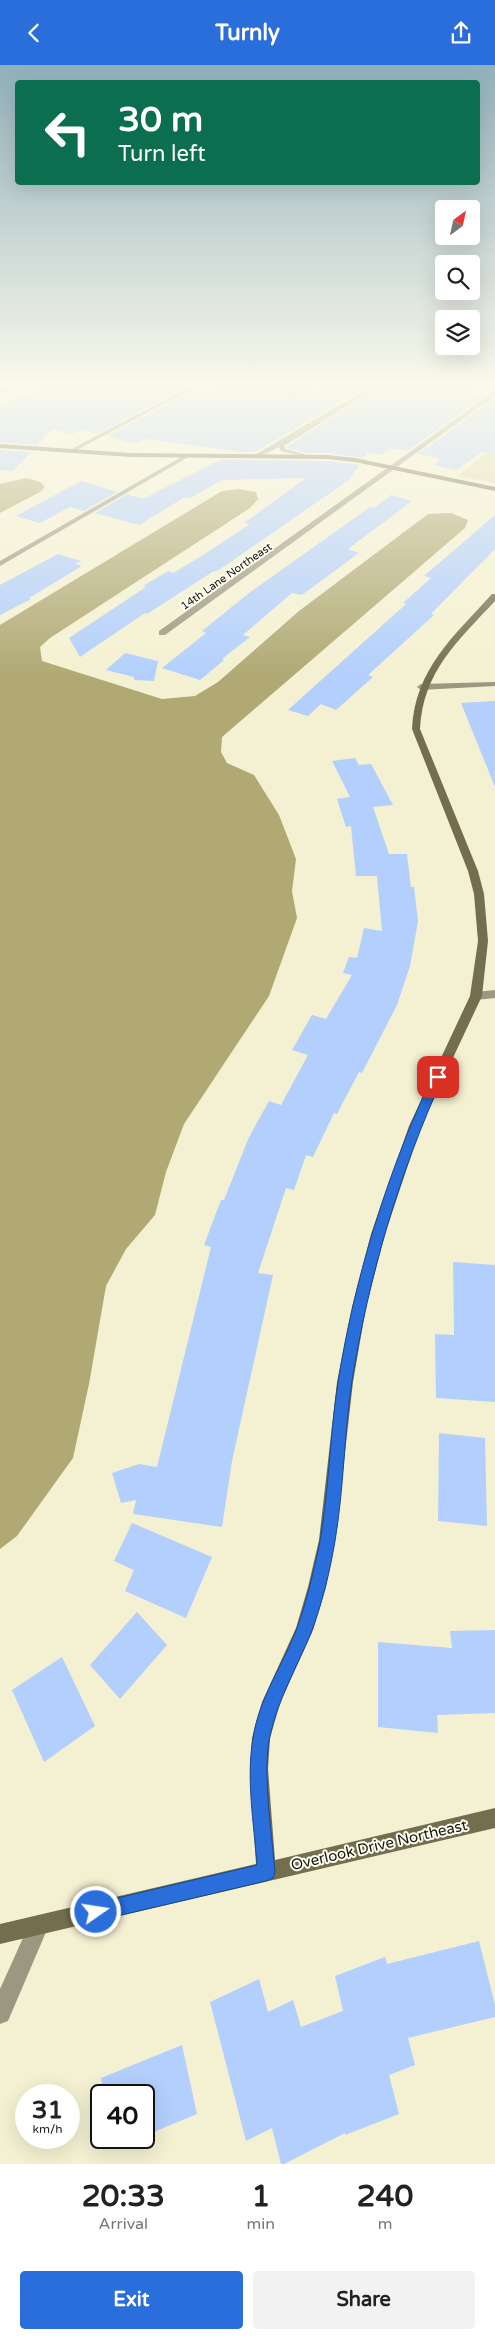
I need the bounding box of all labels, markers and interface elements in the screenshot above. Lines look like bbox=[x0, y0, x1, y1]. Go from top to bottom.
icon: back bbox=[20, 19, 48, 47]
icon: share bbox=[447, 19, 475, 47]
text: Turnly bbox=[215, 20, 280, 46]
text: 30 m bbox=[118, 99, 203, 141]
icon: left bbox=[35, 100, 100, 165]
text: Turn left bbox=[118, 141, 206, 167]
north arrow bbox=[435, 200, 480, 245]
map controls bbox=[435, 200, 480, 355]
button: search bbox=[435, 255, 480, 300]
button: layers bbox=[435, 310, 480, 355]
street label: 14th Lane Northeast bbox=[178, 540, 274, 613]
pin bbox=[417, 1056, 459, 1098]
icon: arrive bbox=[424, 1063, 452, 1091]
street label: Overlook Drive Northeast bbox=[289, 1816, 469, 1874]
position arrow bbox=[69, 1885, 121, 1937]
speed limit sign: 40 bbox=[90, 2084, 155, 2149]
text: 31 bbox=[32, 2095, 63, 2125]
text: km/h bbox=[32, 2122, 63, 2136]
text: 20:33 bbox=[82, 2178, 165, 2215]
text: 1 bbox=[251, 2178, 270, 2215]
text: 240 bbox=[357, 2178, 413, 2215]
text: Arrival bbox=[99, 2214, 148, 2234]
text: min bbox=[247, 2214, 275, 2234]
text: m bbox=[378, 2214, 392, 2234]
button: Exit bbox=[20, 2271, 243, 2329]
button: Share bbox=[253, 2271, 475, 2329]

